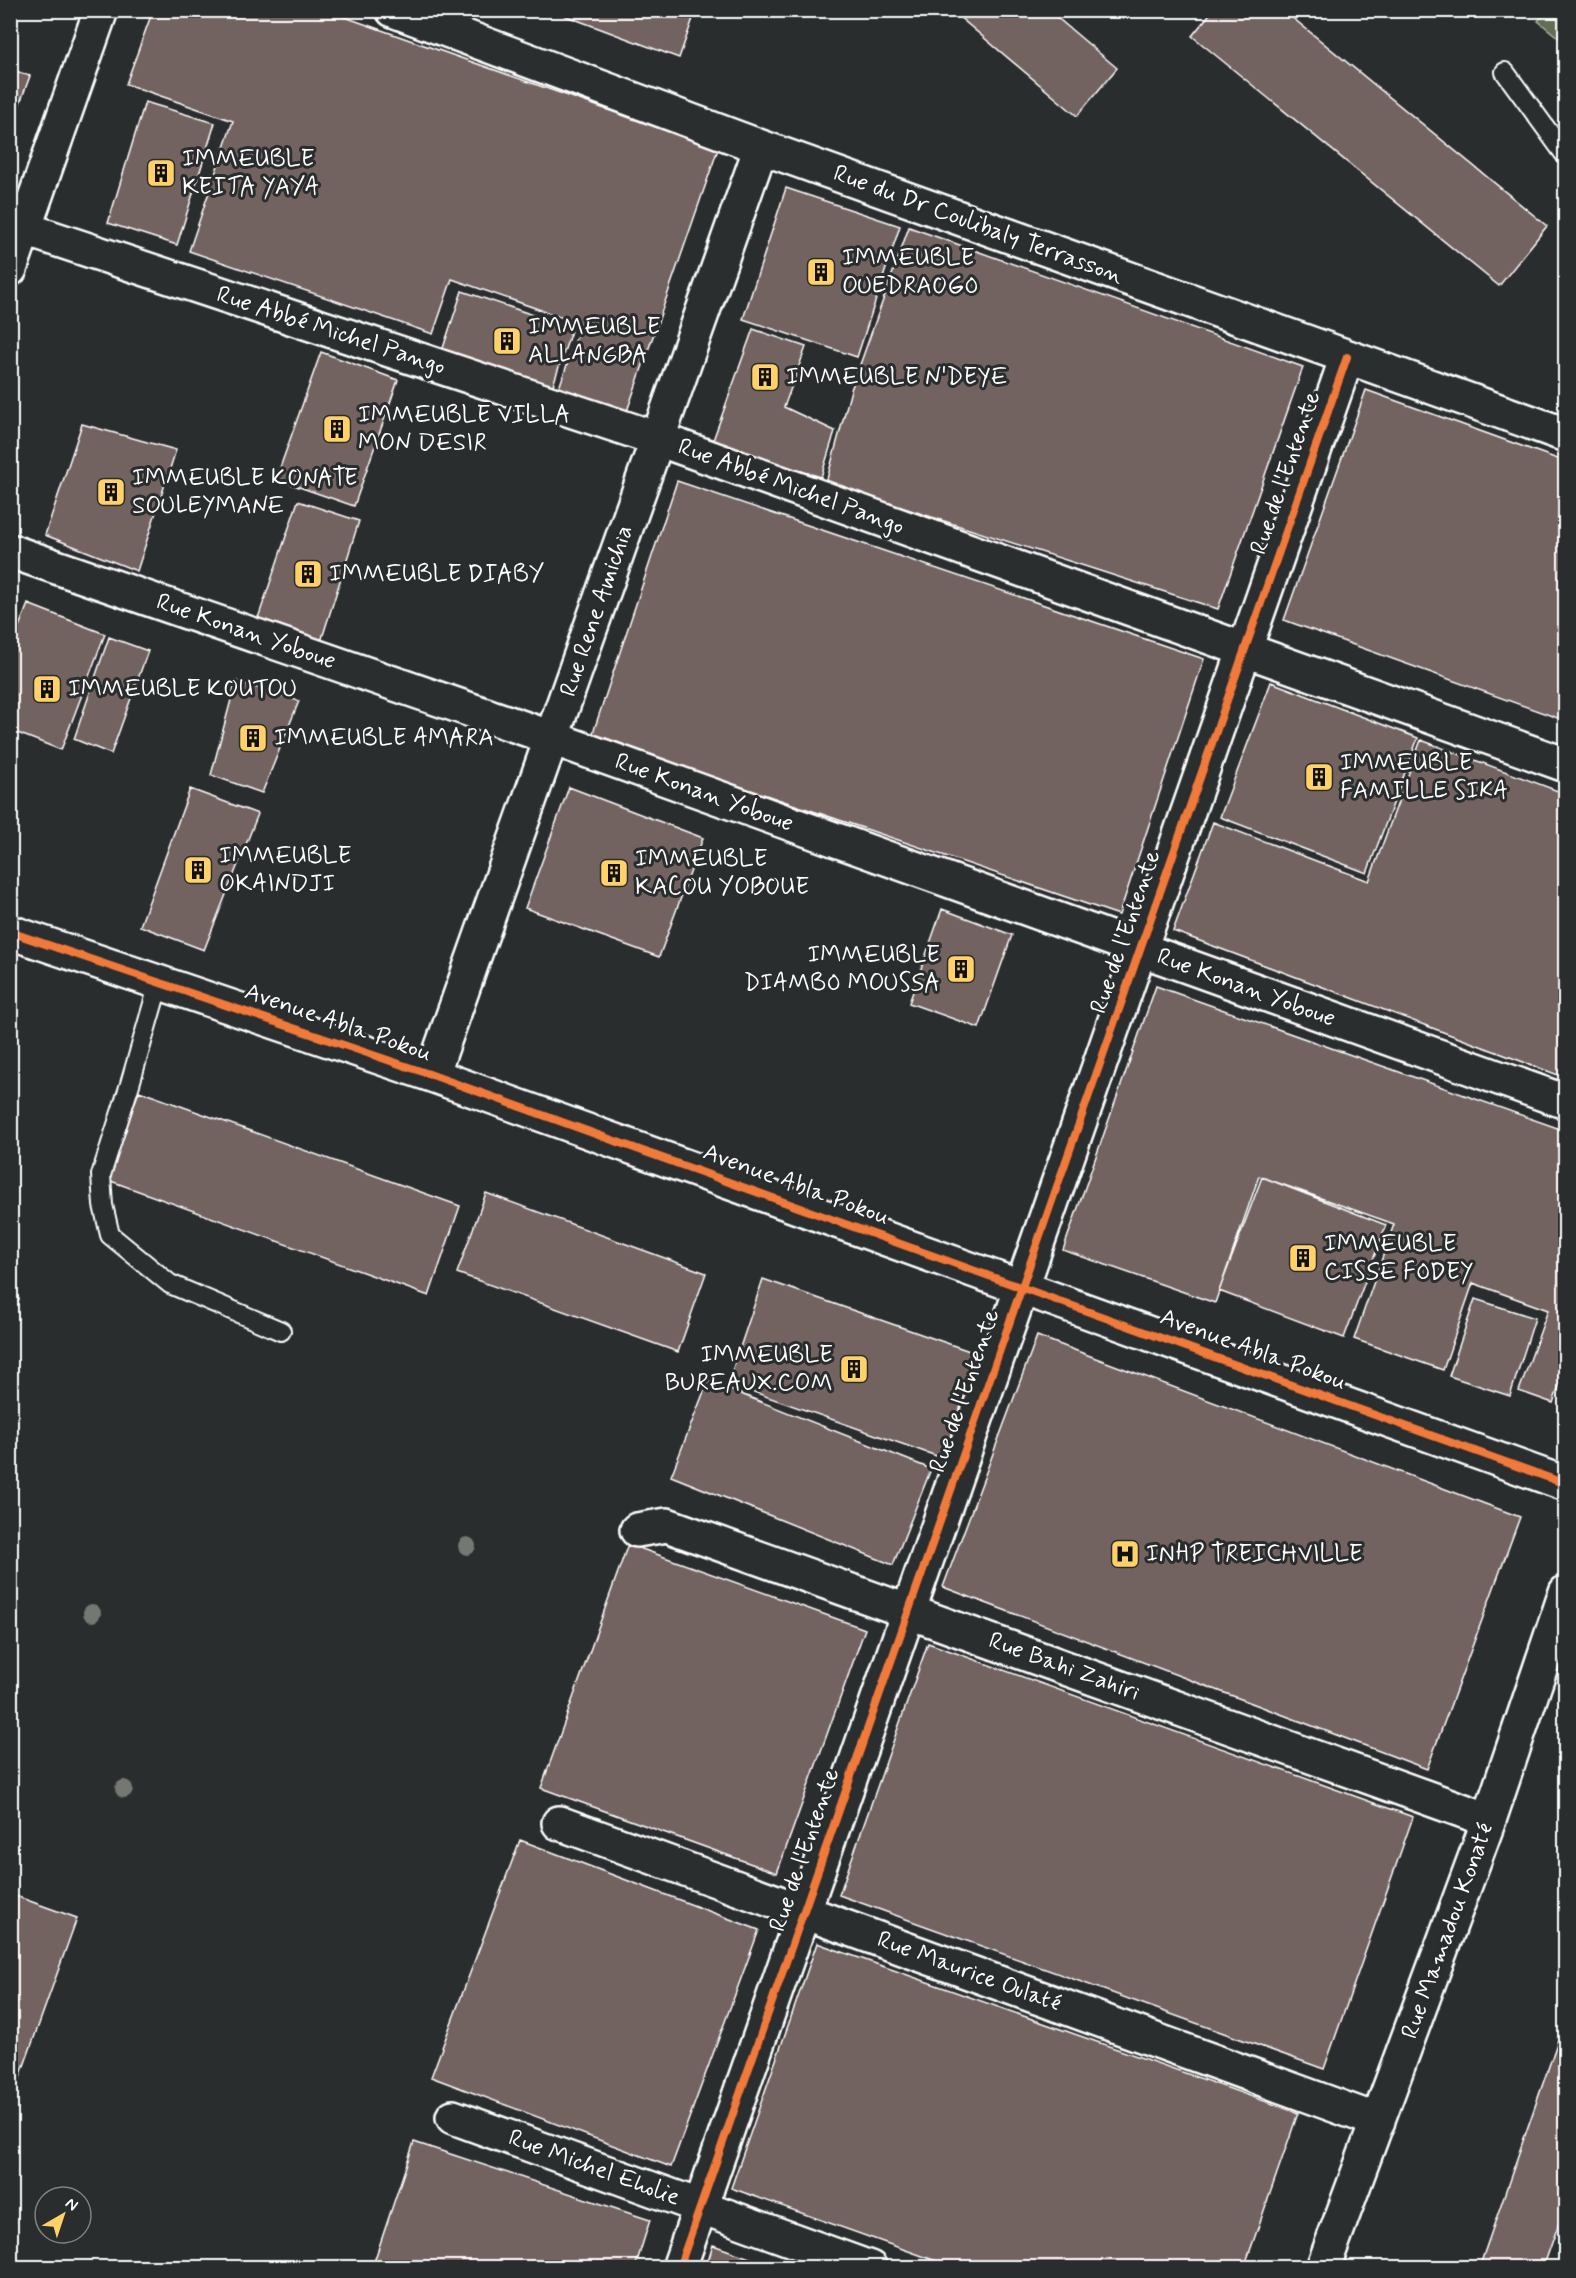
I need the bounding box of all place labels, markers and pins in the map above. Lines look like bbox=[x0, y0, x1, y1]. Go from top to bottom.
place label: IMMEUBLE KEITA YAYA bbox=[182, 144, 319, 203]
building icon: IMMEUBLE KEITA YAYA bbox=[145, 157, 177, 189]
place label: IMMEUBLE OUEDRAOGO bbox=[842, 243, 979, 302]
building icon: IMMEUBLE OUEDRAOGO bbox=[805, 256, 837, 288]
place label: IMMEUBLE ALLANGBA bbox=[528, 312, 660, 371]
building icon: IMMEUBLE ALLANGBA bbox=[491, 325, 523, 357]
building icon: IMMEUBLE N'DEYE bbox=[749, 361, 781, 393]
place label: IMMEUBLE N'DEYE bbox=[786, 362, 1007, 393]
place label: IMMEUBLE VILLA MON DESIR bbox=[358, 400, 570, 459]
building icon: IMMEUBLE VILLA MON DESIR bbox=[321, 413, 353, 445]
place label: IMMEUBLE KONATE SOULEYMANE bbox=[132, 463, 358, 522]
building icon: IMMEUBLE KONATE SOULEYMANE bbox=[95, 476, 127, 508]
building icon: IMMEUBLE DIABY bbox=[292, 558, 324, 590]
place label: IMMEUBLE DIABY bbox=[329, 559, 544, 590]
building icon: IMMEUBLE KOUTOU bbox=[31, 673, 63, 705]
place label: IMMEUBLE KOUTOU bbox=[68, 674, 297, 705]
building icon: IMMEUBLE AMARA bbox=[237, 722, 269, 754]
place label: IMMEUBLE AMARA bbox=[274, 723, 494, 754]
place label: IMMEUBLE FAMILLE SIKA bbox=[1340, 748, 1508, 807]
building icon: IMMEUBLE FAMILLE SIKA bbox=[1303, 761, 1335, 793]
place label: IMMEUBLE OKAINDJI bbox=[219, 841, 351, 900]
place label: IMMEUBLE KACOU YOBOUE bbox=[635, 844, 809, 903]
building icon: IMMEUBLE OKAINDJI bbox=[182, 854, 214, 886]
building icon: IMMEUBLE KACOU YOBOUE bbox=[598, 857, 630, 889]
place label: IMMEUBLE DIAMBO MOUSSA bbox=[744, 940, 940, 999]
building icon: IMMEUBLE DIAMBO MOUSSA bbox=[945, 953, 977, 985]
place label: IMMEUBLE CISSE FODEY bbox=[1324, 1229, 1473, 1288]
building icon: IMMEUBLE CISSE FODEY bbox=[1287, 1242, 1319, 1274]
place label: IMMEUBLE BUREAUX.COM bbox=[665, 1340, 833, 1399]
building icon: IMMEUBLE BUREAUX.COM bbox=[838, 1353, 870, 1385]
hospital icon: INHP TREICHVILLE bbox=[1109, 1538, 1141, 1570]
place label: INHP TREICHVILLE bbox=[1146, 1539, 1363, 1570]

